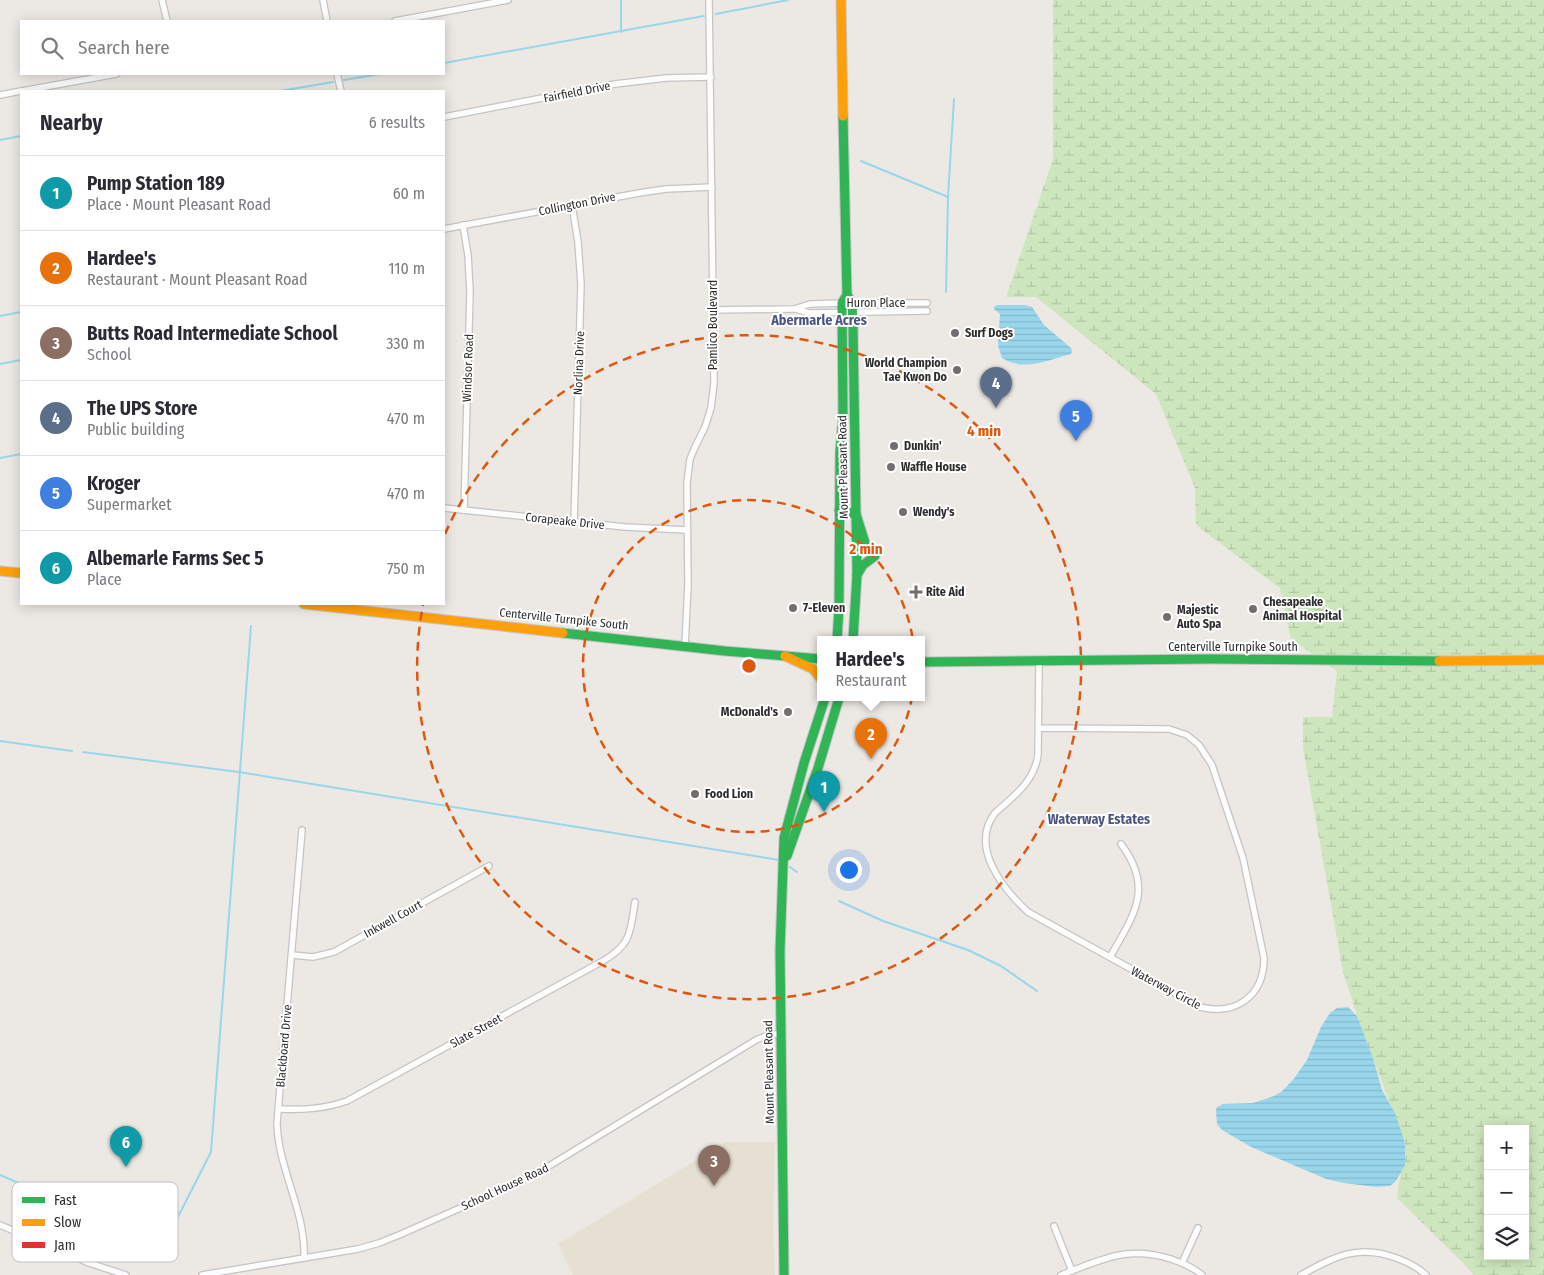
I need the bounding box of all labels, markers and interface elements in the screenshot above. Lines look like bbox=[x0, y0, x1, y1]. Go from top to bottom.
search box bbox=[20, 20, 445, 75]
icon: search bbox=[38, 34, 66, 62]
text: Search here bbox=[78, 36, 170, 59]
street label: Fairfield Drive bbox=[542, 79, 612, 105]
text: Nearby bbox=[40, 110, 102, 136]
text: 6 results bbox=[369, 113, 425, 132]
text: Pump Station 189 bbox=[87, 172, 225, 195]
text: 1 bbox=[53, 184, 59, 203]
text: 60 m bbox=[393, 184, 425, 203]
street label: Collington Drive bbox=[537, 190, 617, 218]
text: Place · Mount Pleasant Road bbox=[87, 195, 271, 214]
text: Hardee's bbox=[87, 247, 156, 270]
text: 2 bbox=[52, 259, 60, 278]
text: 110 m bbox=[388, 259, 425, 278]
text: Restaurant · Mount Pleasant Road bbox=[87, 270, 308, 289]
street label: Pamlico Boulevard bbox=[706, 280, 720, 370]
street label: Huron Place bbox=[847, 296, 905, 310]
district label: Abermarle Acres bbox=[770, 312, 867, 329]
text: Butts Road Intermediate School bbox=[87, 322, 338, 345]
place label: Surf Dogs bbox=[965, 326, 1014, 340]
marker: Surf Dogs bbox=[949, 327, 961, 339]
street label: Norlina Drive bbox=[571, 331, 587, 395]
text: 3 bbox=[52, 334, 60, 353]
text: 330 m bbox=[386, 334, 425, 353]
street label: Windsor Road bbox=[460, 334, 476, 402]
text: School bbox=[87, 345, 131, 364]
place label: World Champion Tae Kwon Do bbox=[865, 356, 948, 384]
marker: World Champion Tae Kwon Do bbox=[951, 364, 963, 376]
pin: 4 bbox=[980, 367, 1012, 408]
text: The UPS Store bbox=[87, 397, 197, 420]
pin: 5 bbox=[1060, 400, 1092, 441]
text: 4 bbox=[52, 409, 60, 428]
text: 470 m bbox=[387, 409, 425, 428]
street label: Mount Pleasant Road bbox=[835, 415, 851, 519]
text: Public building bbox=[87, 420, 184, 439]
text: 4 min bbox=[967, 422, 1001, 440]
place label: Dunkin' bbox=[904, 439, 942, 453]
marker: Dunkin' bbox=[888, 440, 900, 452]
place label: Waffle House bbox=[901, 460, 967, 474]
marker: Waffle House bbox=[885, 461, 897, 473]
text: Kroger bbox=[87, 472, 140, 495]
text: 5 bbox=[52, 484, 60, 503]
text: 470 m bbox=[387, 484, 425, 503]
text: Supermarket bbox=[87, 495, 171, 514]
place label: Wendy's bbox=[913, 505, 955, 519]
marker: Wendy's bbox=[897, 506, 909, 518]
street label: Corapeake Drive bbox=[525, 510, 605, 532]
text: 2 min bbox=[848, 540, 883, 558]
text: Albemarle Farms Sec 5 bbox=[87, 547, 264, 570]
text: 6 bbox=[52, 559, 60, 578]
text: 750 m bbox=[387, 559, 425, 578]
text: Place bbox=[87, 570, 122, 589]
place label: Rite Aid bbox=[926, 585, 965, 599]
marker: Rite Aid bbox=[910, 586, 922, 598]
place label: Chesapeake Animal Hospital bbox=[1262, 595, 1342, 623]
place label: 7-Eleven bbox=[803, 601, 845, 615]
marker: 7-Eleven bbox=[787, 602, 799, 614]
place label: Majestic Auto Spa bbox=[1176, 603, 1221, 631]
marker: Chesapeake Animal Hospital bbox=[1247, 603, 1259, 615]
street label: Centerville Turnpike South bbox=[499, 605, 629, 633]
marker: Majestic Auto Spa bbox=[1161, 611, 1173, 623]
popup bbox=[817, 636, 925, 701]
street label: Centerville Turnpike South bbox=[1168, 640, 1298, 654]
text: Hardee's bbox=[835, 648, 905, 671]
centre of rings bbox=[740, 657, 758, 675]
text: Restaurant bbox=[835, 671, 907, 690]
place label: McDonald's bbox=[721, 705, 779, 719]
marker: McDonald's bbox=[782, 706, 794, 718]
pin: 2 bbox=[855, 718, 887, 759]
pin: 1 bbox=[808, 771, 840, 812]
place label: Food Lion bbox=[705, 787, 753, 801]
marker: Food Lion bbox=[689, 788, 701, 800]
district label: Waterway Estates bbox=[1048, 811, 1150, 828]
your location bbox=[836, 857, 862, 883]
street label: Inkwell Court bbox=[361, 897, 425, 941]
street label: Waterway Circle bbox=[1129, 964, 1203, 1012]
street label: Blackboard Drive bbox=[273, 1004, 295, 1088]
street label: Slate Street bbox=[448, 1011, 504, 1051]
street label: Mount Pleasant Road bbox=[761, 1020, 777, 1124]
map controls bbox=[1484, 1125, 1529, 1260]
button: + bbox=[1484, 1125, 1529, 1170]
pin: 6 bbox=[110, 1126, 142, 1167]
pin: 3 bbox=[698, 1145, 730, 1186]
street label: School House Road bbox=[459, 1161, 551, 1213]
button: − bbox=[1484, 1170, 1529, 1215]
legend bbox=[12, 1182, 178, 1262]
text: Fast bbox=[54, 1192, 77, 1209]
text: Slow bbox=[54, 1214, 81, 1231]
button: layers bbox=[1484, 1215, 1529, 1260]
text: Jam bbox=[54, 1237, 75, 1254]

